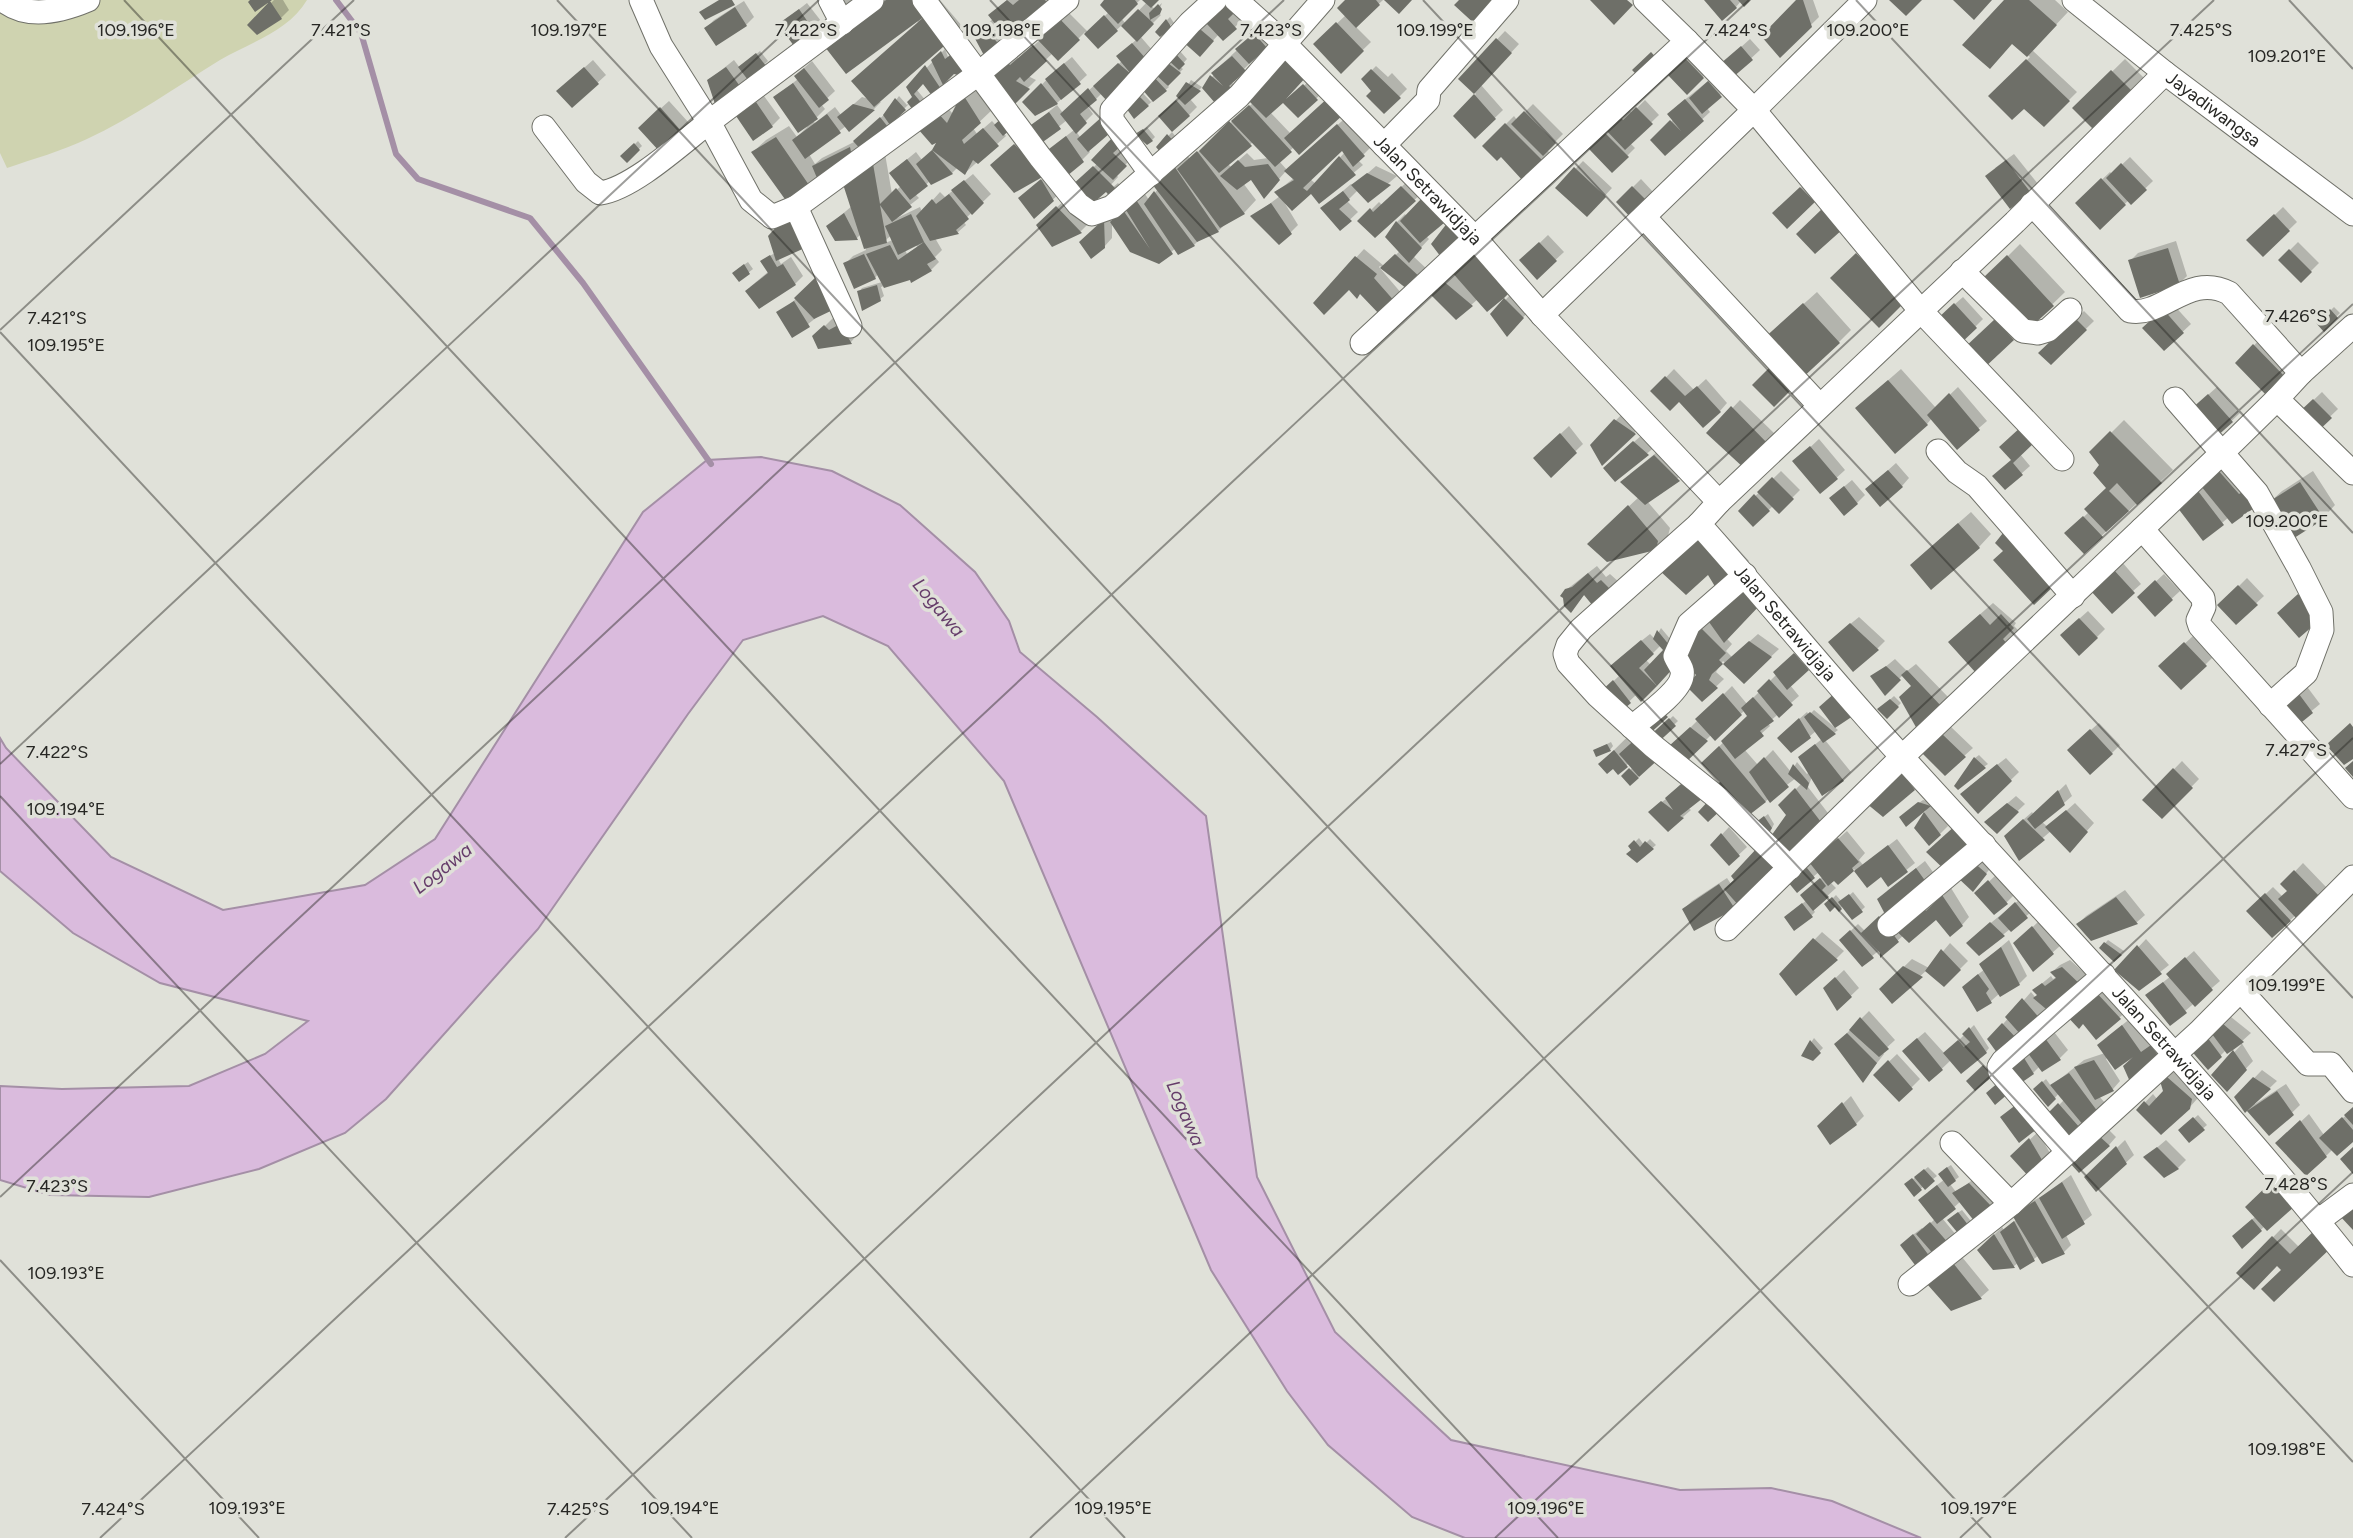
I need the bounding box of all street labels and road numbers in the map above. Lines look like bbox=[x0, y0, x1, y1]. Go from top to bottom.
street label: Jayadiwangsa bbox=[2162, 67, 2265, 152]
street label: Jalan Setrawidjaja bbox=[1369, 130, 1487, 249]
street label: Jalan Setrawidjaja bbox=[1729, 561, 1841, 686]
street label: Jalan Setrawidjaja bbox=[2107, 982, 2221, 1105]

